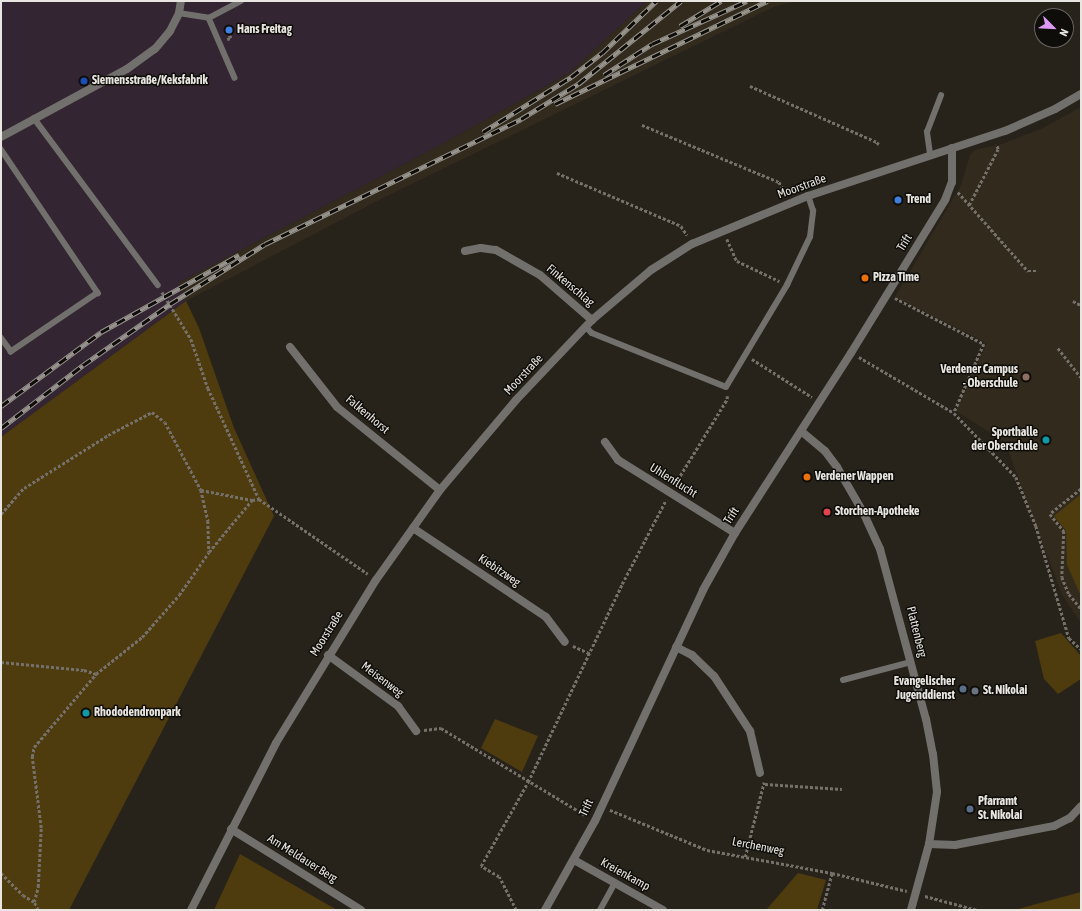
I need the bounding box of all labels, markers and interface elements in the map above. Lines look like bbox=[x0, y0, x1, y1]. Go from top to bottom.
north arrow bbox=[1034, 8, 1074, 48]
place label: Hans Freitag bbox=[237, 23, 292, 37]
marker: Hans Freitag bbox=[224, 25, 234, 35]
text: N bbox=[1057, 27, 1071, 38]
place label: Siemensstraße/Keksfabrik bbox=[92, 74, 208, 88]
marker: Siemensstraße/Keksfabrik bbox=[79, 76, 89, 86]
street label: Moorstraße bbox=[776, 172, 828, 202]
place label: Trend bbox=[906, 193, 931, 207]
marker: Trend bbox=[893, 195, 903, 205]
street label: Trift bbox=[894, 232, 916, 254]
street label: Finkenschlag bbox=[543, 262, 597, 310]
place label: Pizza Time bbox=[873, 271, 919, 285]
marker: Pizza Time bbox=[860, 273, 870, 283]
street label: Moorstraße bbox=[502, 352, 546, 398]
place label: Verdener Campus - Oberschule bbox=[941, 363, 1018, 391]
marker: Verdener Campus - Oberschule bbox=[1021, 372, 1031, 382]
street label: Falkenhorst bbox=[342, 393, 392, 437]
place label: Sporthalle der Oberschule bbox=[971, 426, 1038, 454]
marker: Sporthalle der Oberschule bbox=[1041, 435, 1051, 445]
street label: Uhlenflucht bbox=[647, 461, 699, 501]
place label: Verdener Wappen bbox=[815, 470, 894, 484]
marker: Verdener Wappen bbox=[802, 472, 812, 482]
street label: Trift bbox=[721, 505, 743, 527]
place label: Storchen-Apotheke bbox=[835, 505, 920, 519]
marker: Storchen-Apotheke bbox=[822, 507, 832, 517]
street label: Kiebitzweg bbox=[475, 552, 523, 590]
street label: Plattenberg bbox=[903, 605, 929, 659]
street label: Moorstraße bbox=[308, 609, 346, 659]
street label: Meisenweg bbox=[358, 659, 406, 701]
place label: Evangelischer Jugenddienst bbox=[894, 675, 955, 703]
marker: Evangelischer Jugenddienst bbox=[958, 684, 968, 694]
place label: St. Nikolai bbox=[983, 684, 1027, 698]
marker: St. Nikolai bbox=[970, 686, 980, 696]
place label: Rhododendronpark bbox=[94, 706, 181, 720]
marker: Rhododendronpark bbox=[81, 708, 91, 718]
place label: Pfarramt St. Nikolai bbox=[978, 795, 1022, 823]
street label: Trift bbox=[577, 797, 597, 819]
marker: Pfarramt St. Nikolai bbox=[965, 804, 975, 814]
street label: Am Meldauer Berg bbox=[264, 832, 340, 886]
street label: Lerchenweg bbox=[731, 835, 785, 859]
street label: Kreienkamp bbox=[598, 856, 652, 894]

